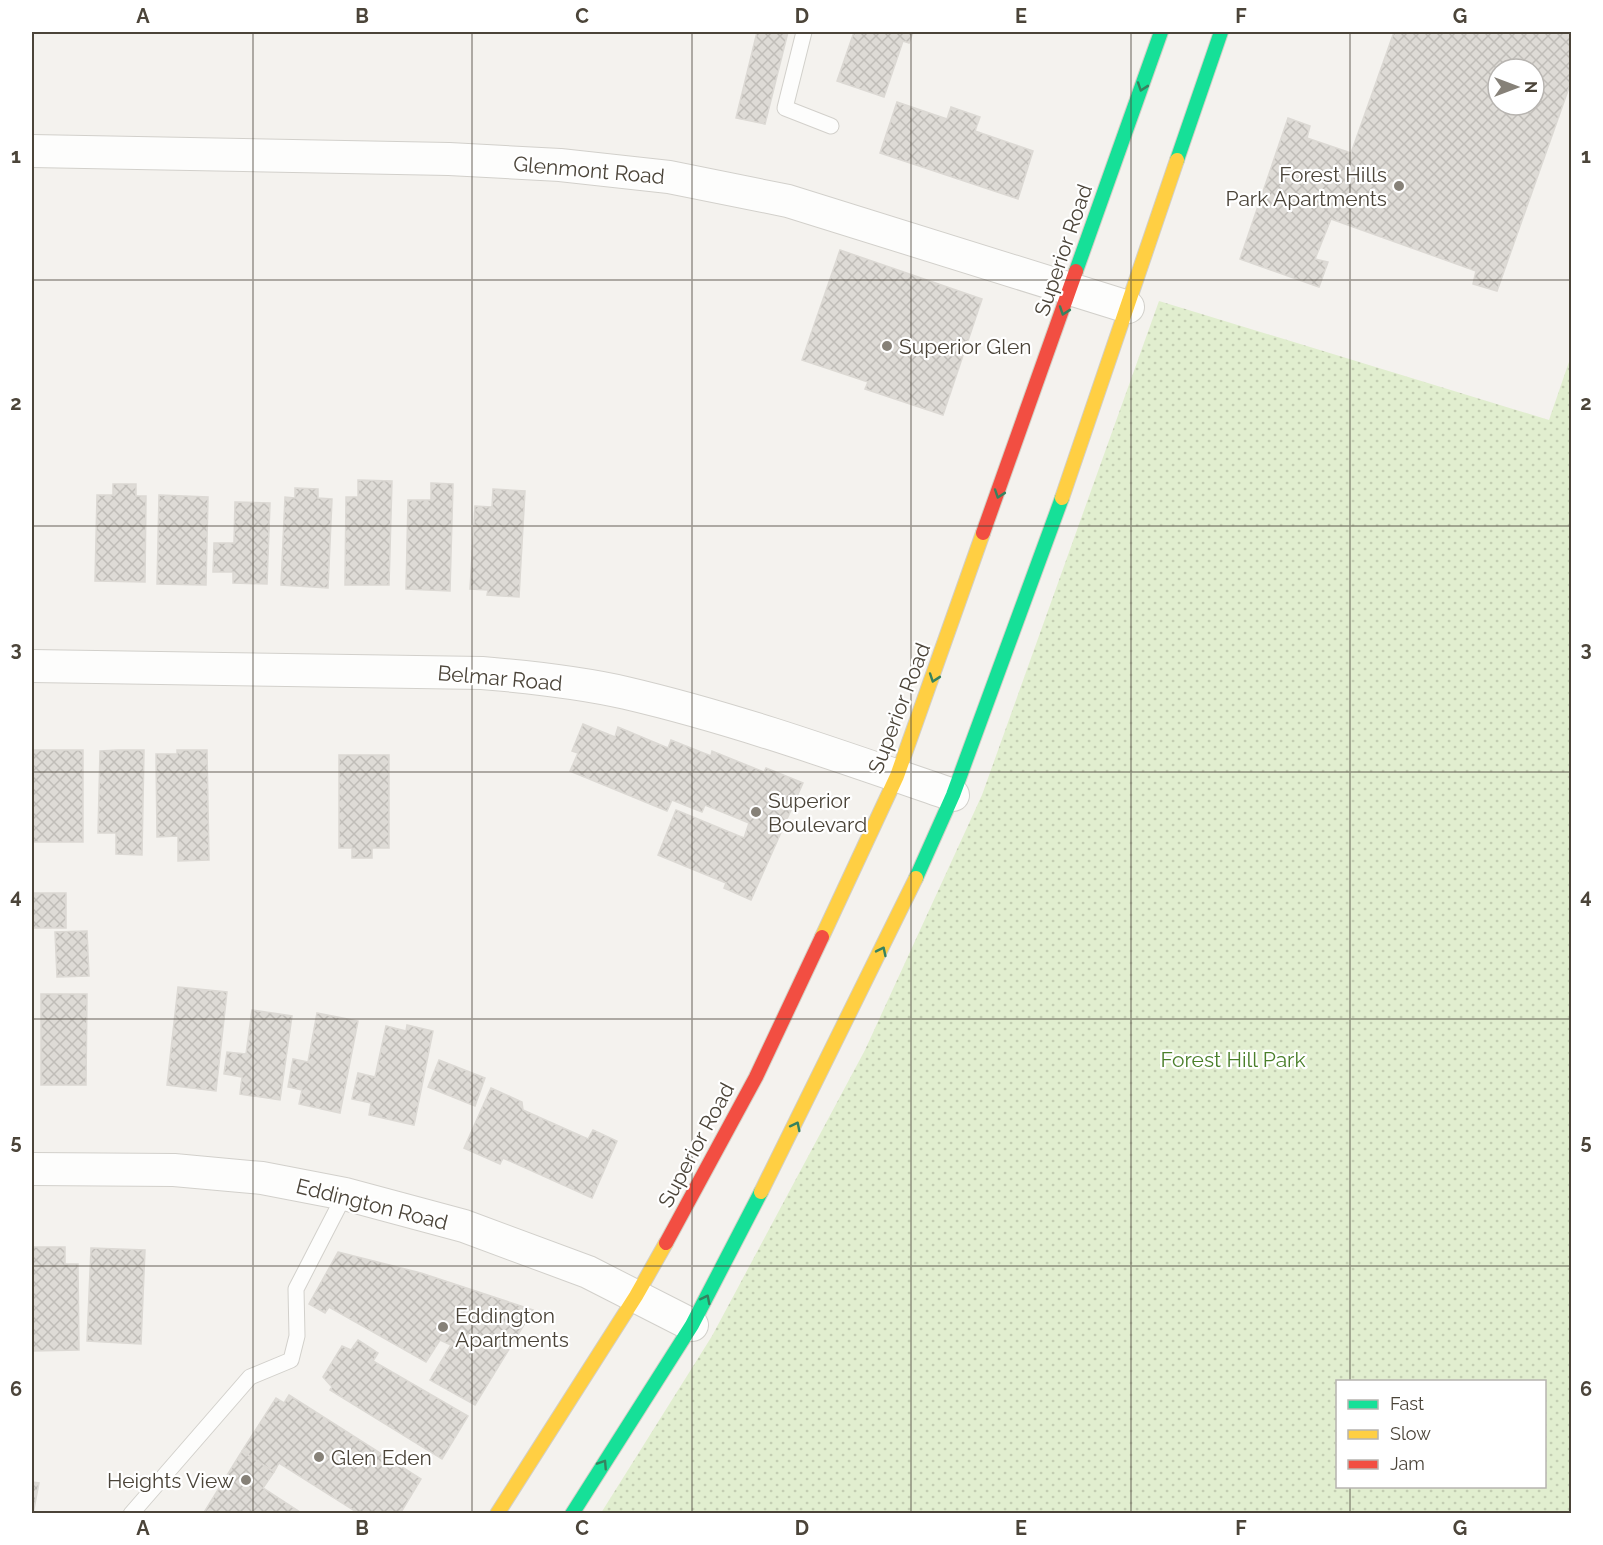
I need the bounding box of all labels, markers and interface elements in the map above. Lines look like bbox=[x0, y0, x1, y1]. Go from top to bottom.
text: A bbox=[136, 4, 150, 28]
text: B bbox=[355, 4, 369, 28]
text: C bbox=[575, 4, 589, 28]
text: D bbox=[795, 4, 809, 28]
text: E bbox=[1015, 4, 1027, 28]
text: F bbox=[1235, 4, 1247, 28]
text: G bbox=[1453, 4, 1467, 28]
north arrow bbox=[1486, 57, 1546, 117]
one-way arrow bbox=[1137, 81, 1149, 92]
text: N bbox=[1521, 81, 1540, 93]
text: 1 bbox=[11, 144, 21, 168]
text: 1 bbox=[1581, 144, 1591, 168]
street label: Glenmont Road bbox=[512, 151, 666, 189]
place label: Forest Hills Park Apartments bbox=[1225, 162, 1387, 211]
marker: Forest Hills Park Apartments bbox=[1392, 179, 1406, 193]
street label: Superior Road bbox=[1029, 181, 1097, 319]
one-way arrow bbox=[1058, 305, 1071, 315]
place label: Superior Glen bbox=[899, 334, 1032, 359]
marker: Superior Glen bbox=[880, 339, 894, 353]
text: 2 bbox=[10, 391, 22, 415]
text: 2 bbox=[1580, 391, 1592, 415]
one-way arrow bbox=[993, 488, 1006, 499]
text: 3 bbox=[10, 637, 22, 661]
text: 3 bbox=[1580, 637, 1592, 661]
street label: Superior Road bbox=[863, 639, 935, 777]
street label: Belmar Road bbox=[436, 660, 564, 696]
one-way arrow bbox=[928, 672, 941, 683]
place label: Superior Boulevard bbox=[768, 788, 867, 837]
marker: Superior Boulevard bbox=[749, 805, 763, 819]
text: 4 bbox=[10, 884, 22, 908]
text: 4 bbox=[1580, 884, 1592, 908]
one-way arrow bbox=[875, 946, 886, 957]
park label: Forest Hill Park bbox=[1160, 1047, 1306, 1072]
street label: Superior Road bbox=[653, 1078, 739, 1212]
one-way arrow bbox=[789, 1121, 800, 1132]
text: 5 bbox=[10, 1130, 22, 1154]
text: 5 bbox=[1580, 1130, 1592, 1154]
street label: Eddington Road bbox=[293, 1173, 451, 1235]
one-way arrow bbox=[699, 1294, 710, 1305]
place label: Eddington Apartments bbox=[455, 1303, 569, 1352]
marker: Eddington Apartments bbox=[436, 1320, 450, 1334]
text: 6 bbox=[10, 1377, 22, 1401]
text: 6 bbox=[1580, 1377, 1592, 1401]
legend bbox=[1336, 1380, 1546, 1488]
text: Fast bbox=[1390, 1393, 1424, 1414]
text: Slow bbox=[1390, 1423, 1431, 1444]
place label: Glen Eden bbox=[331, 1445, 432, 1470]
marker: Glen Eden bbox=[312, 1450, 326, 1464]
text: Jam bbox=[1390, 1453, 1425, 1474]
one-way arrow bbox=[596, 1460, 607, 1471]
place label: Heights View bbox=[107, 1468, 234, 1493]
marker: Heights View bbox=[239, 1473, 253, 1487]
text: A bbox=[136, 1516, 150, 1540]
text: B bbox=[355, 1516, 369, 1540]
text: C bbox=[575, 1516, 589, 1540]
text: D bbox=[795, 1516, 809, 1540]
text: E bbox=[1015, 1516, 1027, 1540]
text: F bbox=[1235, 1516, 1247, 1540]
text: G bbox=[1453, 1516, 1467, 1540]

